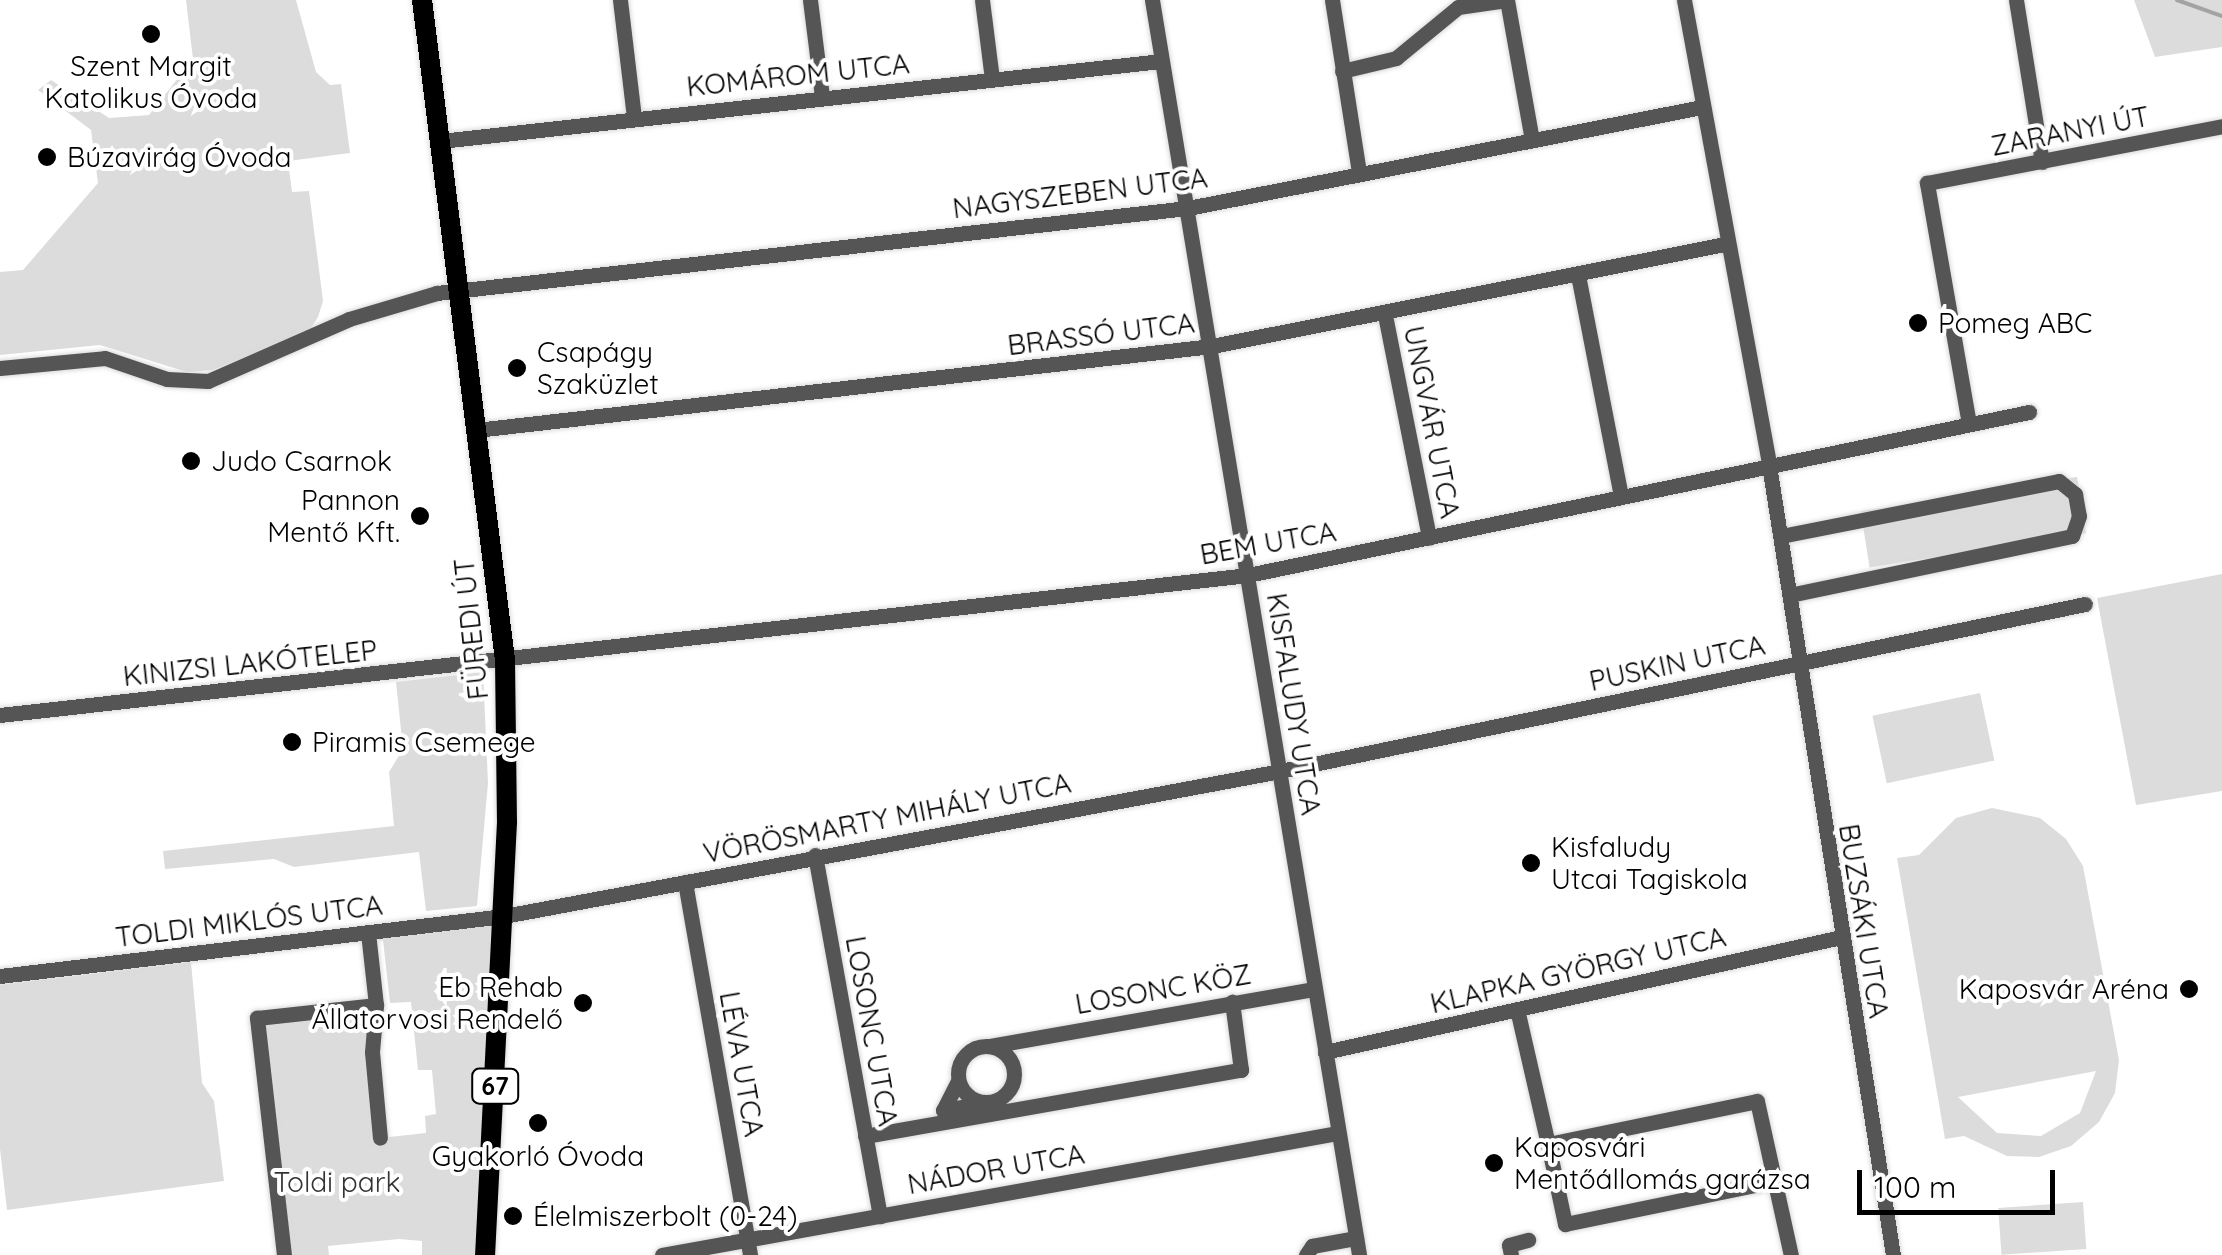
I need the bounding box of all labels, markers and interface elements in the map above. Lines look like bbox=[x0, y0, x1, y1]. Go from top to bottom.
marker: Szent Margit Katolikus Óvoda bbox=[140, 23, 162, 45]
street label: KOMÁROM UTCA bbox=[685, 47, 911, 103]
place label: Szent Margit Katolikus Óvoda bbox=[44, 49, 258, 115]
street label: ZARANYI ÚT bbox=[1988, 99, 2152, 163]
place label: Búzavirág Óvoda bbox=[67, 140, 292, 174]
marker: Búzavirág Óvoda bbox=[36, 146, 58, 168]
street label: NAGYSZEBEN UTCA bbox=[951, 161, 1209, 225]
street label: BRASSÓ UTCA bbox=[1005, 306, 1197, 362]
place label: Pomeg ABC bbox=[1938, 306, 2092, 340]
marker: Pomeg ABC bbox=[1907, 312, 1929, 334]
street label: UNGVÁR UTCA bbox=[1397, 323, 1467, 521]
place label: Csapágy Szaküzlet bbox=[537, 335, 659, 401]
marker: Csapágy Szaküzlet bbox=[506, 357, 528, 379]
place label: Judo Csarnok bbox=[211, 444, 392, 478]
marker: Judo Csarnok bbox=[180, 450, 202, 472]
place label: Pannon Mentő Kft. bbox=[267, 483, 400, 549]
marker: Pannon Mentő Kft. bbox=[409, 505, 431, 527]
street label: BEM UTCA bbox=[1197, 515, 1339, 571]
street label: FÜREDI ÚT bbox=[447, 557, 495, 701]
street label: KISFALUDY UTCA bbox=[1260, 591, 1328, 817]
street label: PUSKIN UTCA bbox=[1586, 628, 1768, 698]
street label: KINIZSI LAKÓTELEP bbox=[121, 633, 379, 693]
place label: Piramis Csemege bbox=[312, 725, 536, 759]
marker: Piramis Csemege bbox=[281, 731, 303, 753]
street label: VÖRÖSMARTY MIHÁLY UTCA bbox=[700, 766, 1074, 870]
street label: BUZSÁKI UTCA bbox=[1832, 821, 1896, 1021]
place label: Kisfaludy Utcai Tagiskola bbox=[1551, 830, 1748, 896]
marker: Kisfaludy Utcai Tagiskola bbox=[1520, 852, 1542, 874]
street label: TOLDI MIKLÓS UTCA bbox=[113, 888, 385, 954]
street label: KLAPKA GYÖRGY UTCA bbox=[1427, 920, 1729, 1020]
street label: LOSONC UTCA bbox=[839, 933, 905, 1129]
street label: LOSONC KÖZ bbox=[1072, 957, 1254, 1021]
place label: Eb Rehab Állatorvosi Rendelő bbox=[311, 970, 563, 1036]
place label: Kaposvár Aréna bbox=[1959, 972, 2169, 1006]
marker: Kaposvár Aréna bbox=[2178, 978, 2200, 1000]
street label: LÉVA UTCA bbox=[713, 989, 771, 1139]
marker: Eb Rehab Állatorvosi Rendelő bbox=[572, 992, 594, 1014]
road number: 67 bbox=[470, 1066, 520, 1106]
marker: Gyakorló Óvoda bbox=[527, 1112, 549, 1134]
place label: Kaposvári Mentőállomás garázsa bbox=[1514, 1130, 1811, 1196]
street label: NÁDOR UTCA bbox=[905, 1137, 1087, 1201]
place label: Gyakorló Óvoda bbox=[432, 1139, 644, 1173]
scale bar bbox=[1862, 1150, 2060, 1212]
marker: Kaposvári Mentőállomás garázsa bbox=[1483, 1152, 1505, 1174]
park label: Toldi park bbox=[274, 1165, 400, 1199]
text: 100 m bbox=[1874, 1168, 1956, 1206]
place label: Élelmiszerbolt (0-24) bbox=[533, 1199, 797, 1233]
marker: Élelmiszerbolt (0-24) bbox=[502, 1205, 524, 1227]

